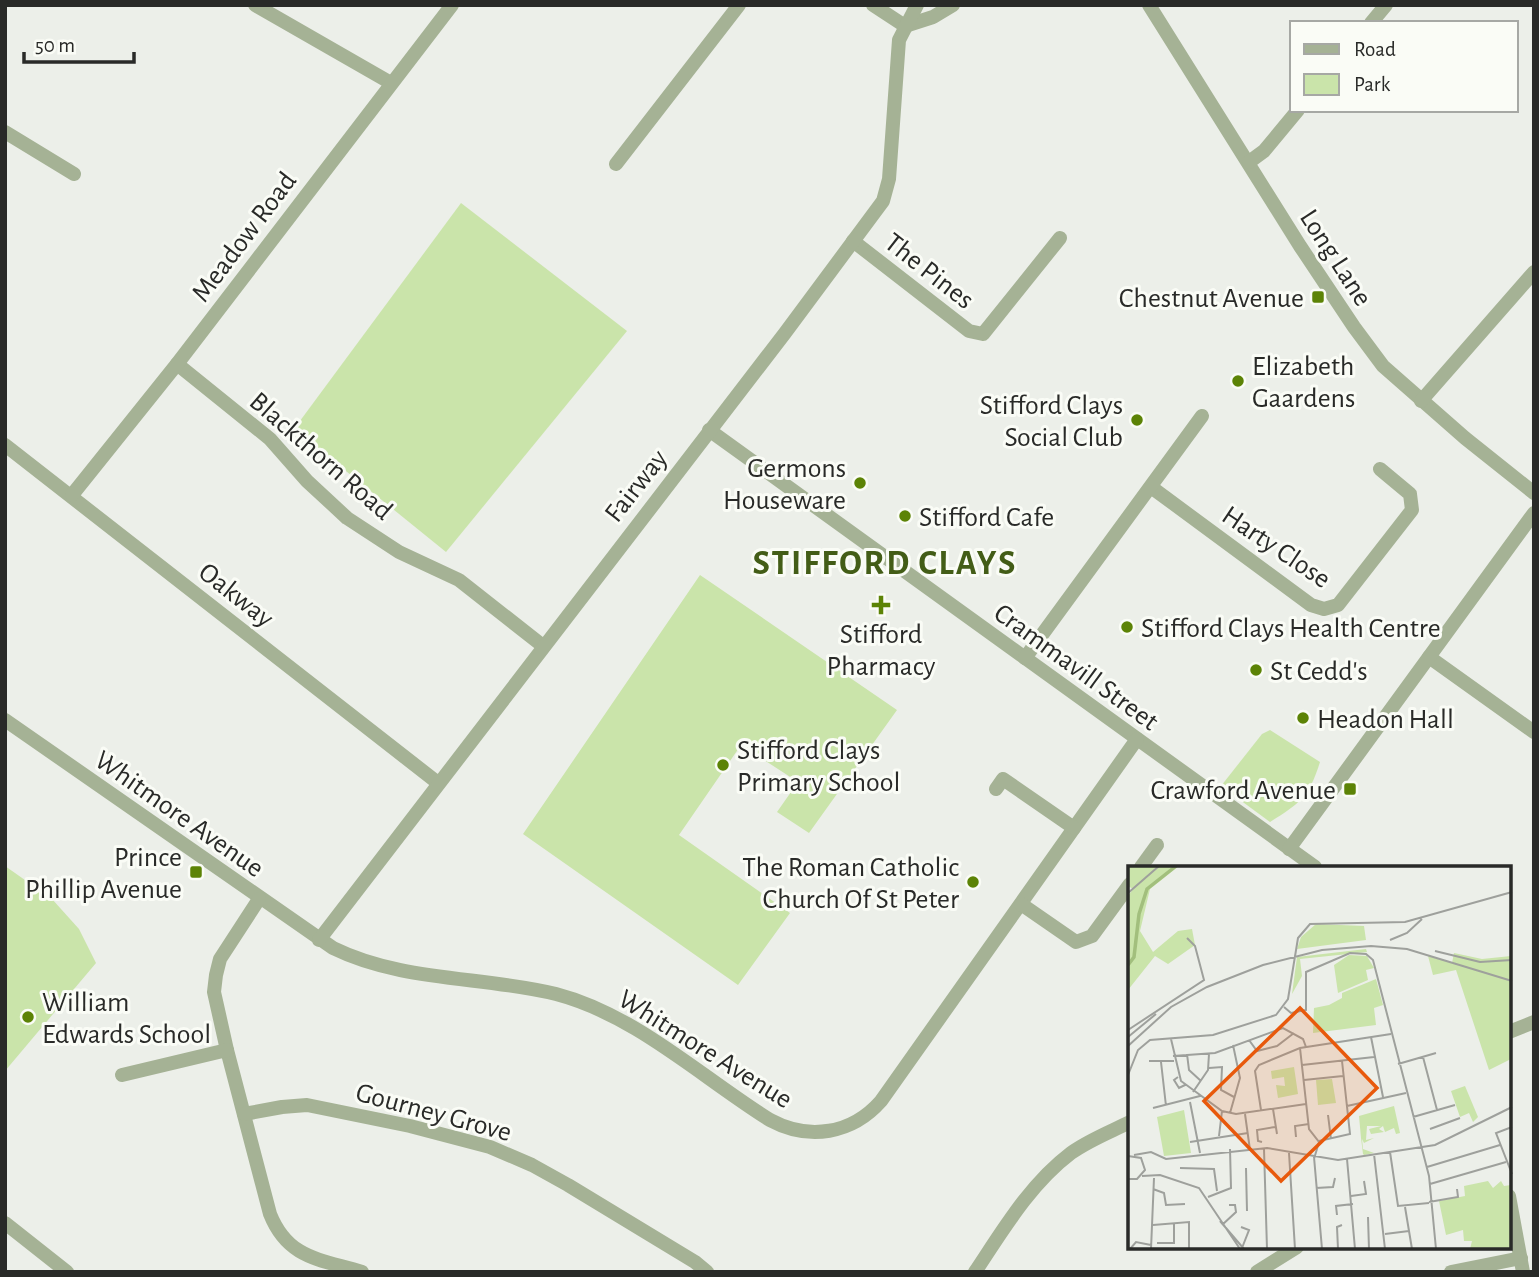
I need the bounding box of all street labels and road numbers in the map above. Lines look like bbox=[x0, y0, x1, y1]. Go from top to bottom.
street label: Meadow Road bbox=[187, 167, 302, 307]
street label: Long Lane bbox=[1294, 205, 1377, 311]
street label: The Pines bbox=[879, 228, 979, 315]
street label: Blackthorn Road bbox=[244, 387, 397, 526]
street label: Fairway bbox=[600, 445, 673, 528]
street label: Harty Close bbox=[1217, 501, 1335, 594]
street label: Oakway bbox=[193, 558, 278, 633]
street label: Crammavill Street bbox=[989, 599, 1163, 736]
street label: Whitmore Avenue bbox=[89, 746, 268, 883]
street label: Whitmore Avenue bbox=[613, 985, 797, 1114]
street label: Gourney Grove bbox=[353, 1079, 514, 1147]

